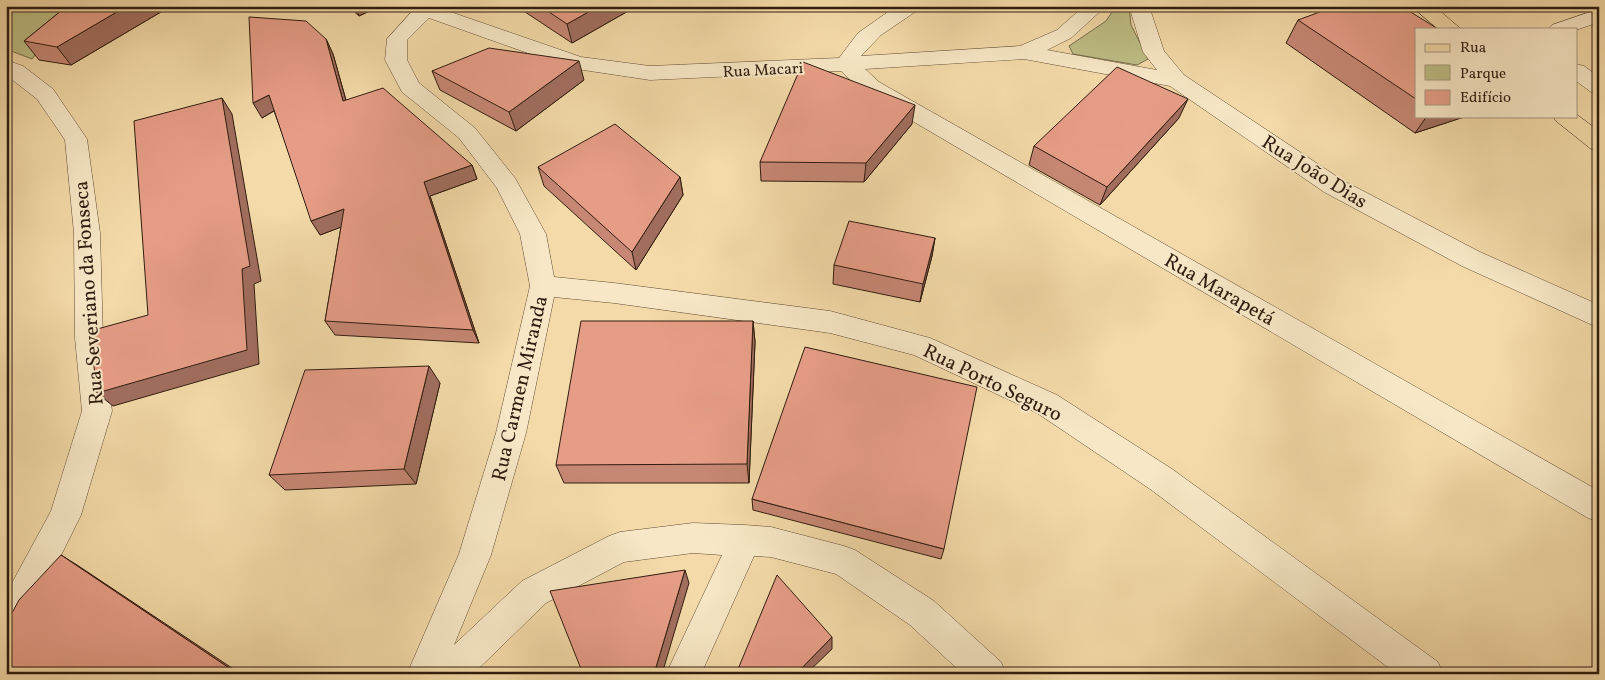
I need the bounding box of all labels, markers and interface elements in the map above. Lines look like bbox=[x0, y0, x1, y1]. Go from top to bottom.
legend bbox=[1415, 28, 1578, 118]
text: Rua bbox=[1460, 38, 1486, 59]
street label: Rua Macari bbox=[722, 58, 804, 84]
text: Parque bbox=[1460, 64, 1506, 85]
text: Edifício bbox=[1460, 88, 1511, 109]
street label: Rua João Dias bbox=[1256, 129, 1372, 216]
street label: Rua Severiano da Fonseca bbox=[68, 180, 112, 406]
street label: Rua Marapetá bbox=[1158, 248, 1280, 334]
street label: Rua Carmen Miranda bbox=[486, 293, 556, 484]
street label: Rua Porto Seguro bbox=[918, 338, 1066, 430]

